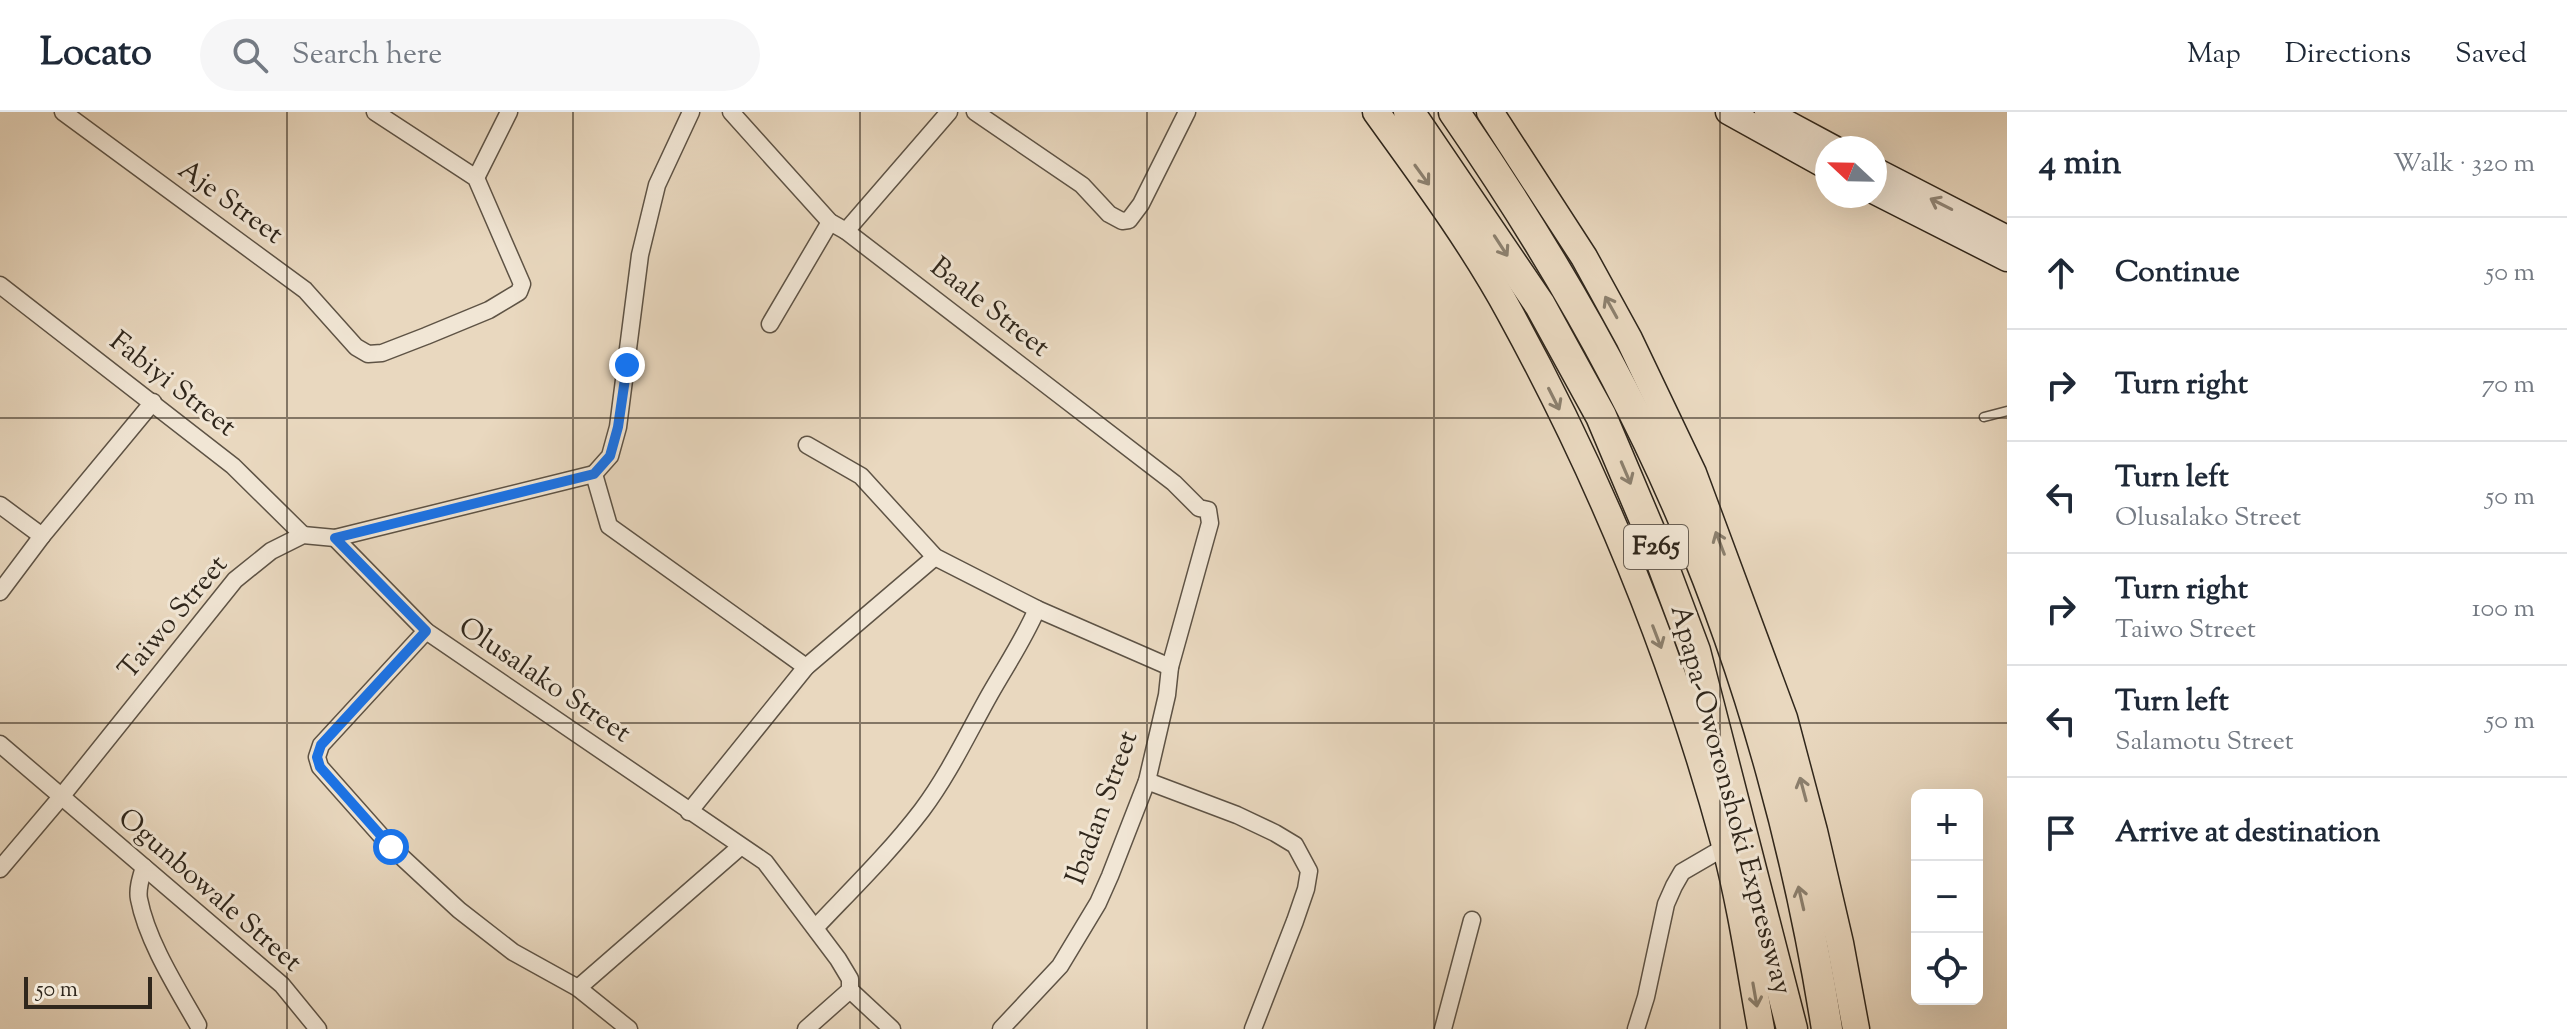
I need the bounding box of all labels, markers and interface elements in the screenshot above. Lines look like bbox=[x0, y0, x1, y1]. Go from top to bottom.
search box bbox=[200, 19, 760, 91]
text: Locato bbox=[40, 28, 152, 82]
icon: search bbox=[228, 33, 272, 77]
text: Search here bbox=[292, 34, 442, 77]
text: Map bbox=[2187, 35, 2241, 75]
text: Directions bbox=[2285, 35, 2411, 75]
text: Saved bbox=[2455, 35, 2527, 75]
north arrow bbox=[1815, 136, 1887, 208]
text: 4 min bbox=[2039, 140, 2121, 189]
text: Walk · 320 m bbox=[2393, 146, 2535, 183]
street label: Aje Street bbox=[169, 151, 291, 255]
one-way arrow bbox=[1413, 164, 1430, 186]
one-way arrow bbox=[1930, 196, 1953, 211]
one-way arrow bbox=[1493, 234, 1509, 256]
street label: Baale Street bbox=[921, 248, 1058, 368]
icon: ahead bbox=[2039, 251, 2083, 295]
text: Continue bbox=[2115, 252, 2240, 295]
text: 50 m bbox=[2485, 255, 2535, 292]
one-way arrow bbox=[1603, 295, 1619, 319]
street label: Fabiyi Street bbox=[100, 323, 244, 448]
route end bbox=[609, 347, 645, 383]
icon: right bbox=[2039, 363, 2083, 407]
text: Turn right bbox=[2115, 364, 2248, 407]
text: 70 m bbox=[2482, 367, 2535, 404]
one-way arrow bbox=[1547, 386, 1562, 410]
text: Turn left bbox=[2115, 457, 2229, 500]
one-way arrow bbox=[1619, 460, 1634, 485]
icon: left bbox=[2039, 475, 2083, 519]
text: 50 m bbox=[2485, 479, 2535, 516]
text: Olusalako Street bbox=[2115, 500, 2301, 537]
road number: F265 bbox=[1624, 525, 1688, 569]
one-way arrow bbox=[1712, 531, 1726, 556]
street label: Taiwo Street bbox=[110, 547, 238, 689]
text: Turn right bbox=[2115, 569, 2248, 612]
icon: right bbox=[2039, 587, 2083, 631]
text: 100 m bbox=[2472, 591, 2535, 628]
street label: Apapa-Oworonshoki Expressway bbox=[1659, 601, 1801, 999]
street label: Olusalako Street bbox=[450, 608, 639, 754]
text: Taiwo Street bbox=[2115, 612, 2256, 649]
one-way arrow bbox=[1651, 624, 1665, 649]
text: Turn left bbox=[2115, 681, 2229, 724]
icon: left bbox=[2039, 699, 2083, 743]
text: 50 m bbox=[2485, 703, 2535, 740]
text: Salamotu Street bbox=[2115, 724, 2294, 761]
street label: Ibadan Street bbox=[1057, 725, 1149, 891]
one-way arrow bbox=[1795, 776, 1810, 802]
map controls bbox=[1911, 789, 1983, 1005]
button: + bbox=[1911, 789, 1983, 861]
street label: Ogunbowale Street bbox=[108, 800, 310, 983]
icon: arrive bbox=[2039, 811, 2083, 855]
text: Arrive at destination bbox=[2115, 812, 2380, 855]
route start bbox=[373, 829, 409, 865]
button: − bbox=[1911, 861, 1983, 933]
one-way arrow bbox=[1793, 885, 1808, 911]
button: locate bbox=[1911, 933, 1983, 1005]
scale bar bbox=[24, 973, 152, 1009]
text: 50 m bbox=[36, 975, 78, 1007]
one-way arrow bbox=[1748, 982, 1763, 1008]

